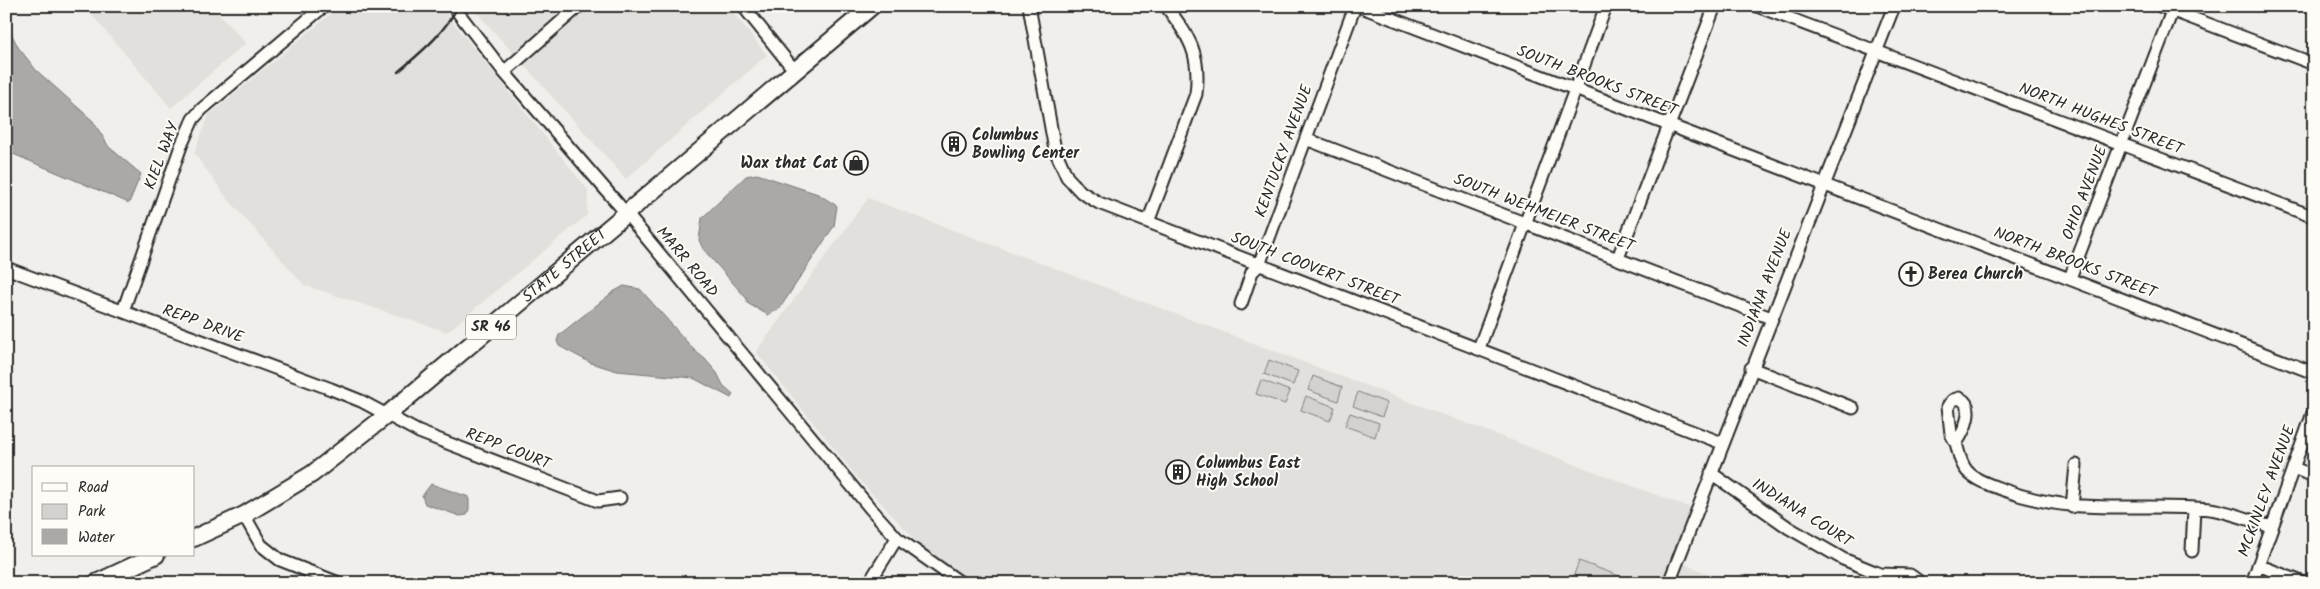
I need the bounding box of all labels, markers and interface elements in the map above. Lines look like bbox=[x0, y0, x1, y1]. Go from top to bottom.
street label: SOUTH BROOKS STREET bbox=[1513, 39, 1683, 124]
street label: NORTH HUGHES STREET bbox=[2015, 76, 2188, 162]
street label: KENTUCKY AVENUE bbox=[1248, 80, 1320, 221]
street label: KIEL WAY bbox=[138, 118, 187, 193]
place label: Columbus Bowling Center bbox=[972, 123, 1080, 166]
building icon: Columbus Bowling Center bbox=[941, 131, 967, 157]
street label: OHIO AVENUE bbox=[2056, 142, 2115, 244]
shop icon: Wax that Cat bbox=[843, 150, 869, 176]
place label: Wax that Cat bbox=[741, 151, 839, 176]
street label: SOUTH WEHMEIER STREET bbox=[1450, 167, 1639, 260]
street label: NORTH BROOKS STREET bbox=[1990, 220, 2162, 306]
street label: STATE STREET bbox=[516, 221, 614, 309]
street label: MARR ROAD bbox=[650, 221, 724, 303]
street label: SOUTH COOVERT STREET bbox=[1227, 225, 1404, 313]
street label: INDIANA AVENUE bbox=[1731, 225, 1799, 351]
church icon: Berea Church bbox=[1898, 261, 1924, 287]
place label: Berea Church bbox=[1928, 262, 2023, 287]
street label: REPP DRIVE bbox=[159, 298, 248, 350]
road number: SR 46 bbox=[466, 314, 516, 340]
street label: REPP COURT bbox=[462, 421, 556, 477]
street label: MCKINLEY AVENUE bbox=[2232, 421, 2303, 560]
place label: Columbus East High School bbox=[1196, 451, 1301, 494]
building icon: Columbus East High School bbox=[1165, 459, 1191, 485]
legend bbox=[32, 466, 195, 556]
street label: INDIANA COURT bbox=[1747, 472, 1858, 555]
text: Road bbox=[78, 476, 109, 500]
text: Park bbox=[78, 500, 106, 524]
text: Water bbox=[78, 526, 115, 550]

